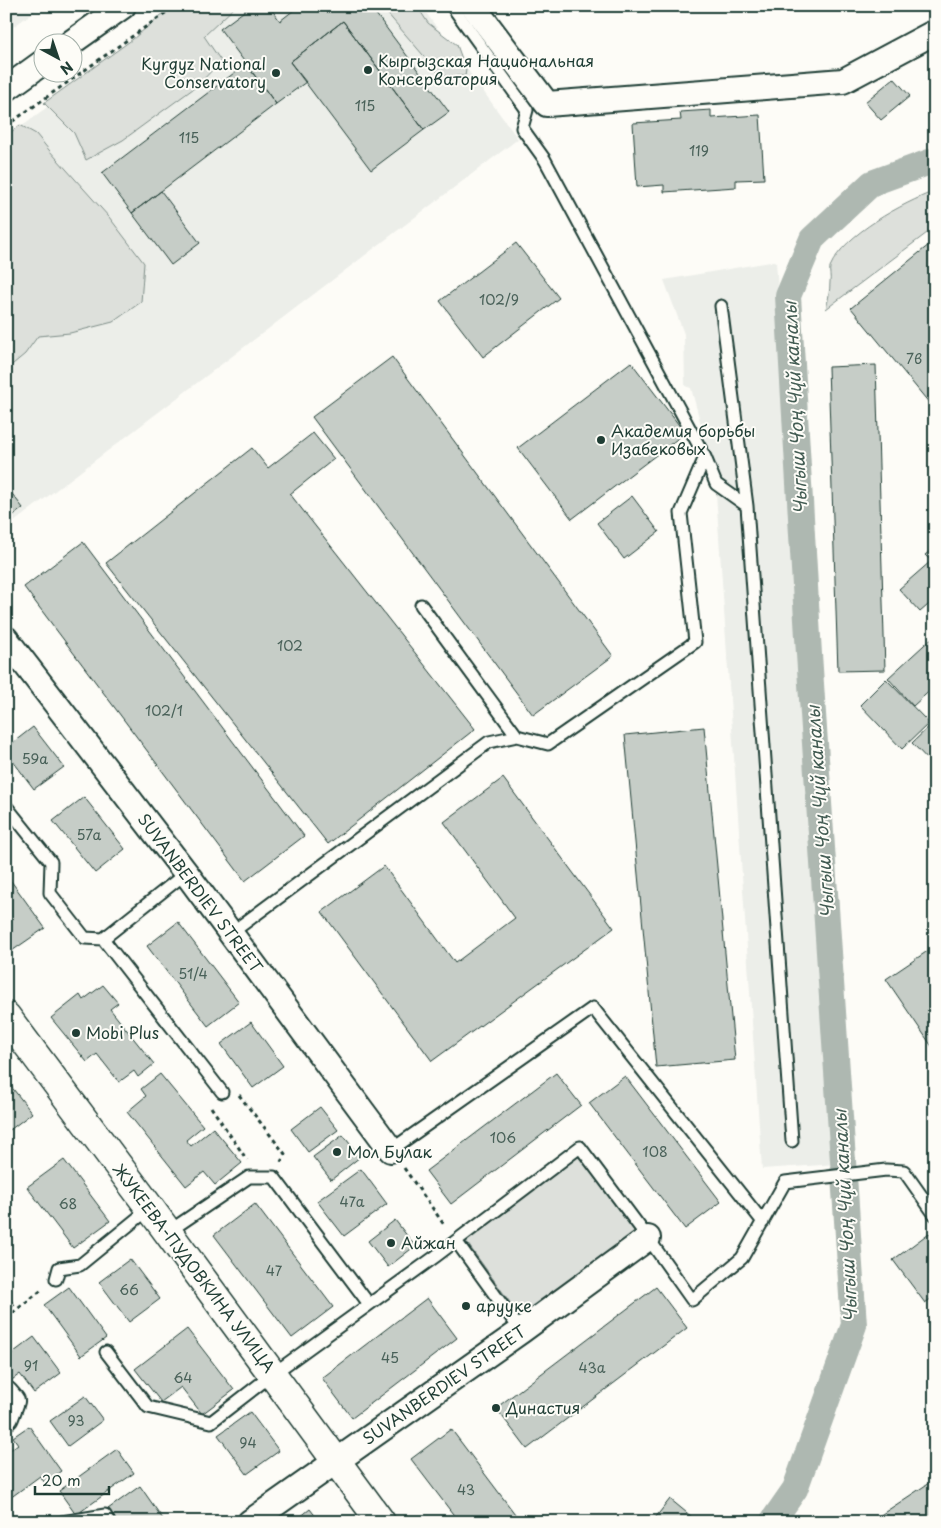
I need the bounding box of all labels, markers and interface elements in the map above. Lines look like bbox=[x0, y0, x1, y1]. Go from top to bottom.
north arrow bbox=[32, 32, 82, 82]
place label: Кыргызская Национальная Консерватория bbox=[378, 48, 594, 90]
place label: Kyrgyz National Conservatory bbox=[141, 51, 266, 93]
text: N bbox=[56, 57, 78, 80]
marker: Кыргызская Национальная Консерватория bbox=[362, 64, 374, 76]
marker: Kyrgyz National Conservatory bbox=[270, 67, 282, 79]
house number: 115 bbox=[355, 95, 375, 116]
house number: 115 bbox=[179, 127, 199, 148]
house number: 119 bbox=[689, 140, 709, 161]
house number: 102/9 bbox=[479, 289, 519, 310]
water label: Чыгыш Чоң Чүй каналы bbox=[775, 299, 814, 515]
house number: 7в bbox=[906, 348, 922, 369]
place label: Академия борьбы Изабековых bbox=[611, 418, 755, 460]
marker: Академия борьбы Изабековых bbox=[595, 434, 607, 446]
house number: 102 bbox=[277, 635, 303, 656]
house number: 102/1 bbox=[145, 700, 183, 721]
water label: Чыгыш Чоң Чүй каналы bbox=[798, 703, 840, 919]
house number: 59a bbox=[22, 748, 48, 769]
street label: SUVANBERDIEV STREET bbox=[133, 808, 269, 977]
house number: 57a bbox=[77, 824, 102, 845]
house number: 51/4 bbox=[178, 963, 208, 984]
place label: Mobi Plus bbox=[86, 1020, 159, 1044]
marker: Mobi Plus bbox=[70, 1027, 82, 1039]
water label: Чыгыш Чоң Чүй каналы bbox=[825, 1107, 864, 1323]
house number: 106 bbox=[490, 1127, 516, 1148]
place label: Мол Булак bbox=[347, 1139, 432, 1163]
house number: 108 bbox=[642, 1141, 668, 1162]
marker: Мол Булак bbox=[331, 1146, 343, 1158]
street label: ЖУКЕЕВА-ПУДОВКИНА УЛИЦА bbox=[108, 1158, 281, 1377]
house number: 47a bbox=[339, 1191, 365, 1212]
house number: 68 bbox=[59, 1193, 77, 1214]
place label: Айжан bbox=[401, 1230, 456, 1254]
marker: Айжан bbox=[385, 1237, 397, 1249]
house number: 47 bbox=[266, 1260, 283, 1281]
house number: 66 bbox=[119, 1279, 139, 1300]
place label: арууке bbox=[476, 1293, 532, 1317]
marker: арууке bbox=[460, 1300, 472, 1312]
street label: SUVANBERDIEV STREET bbox=[357, 1319, 530, 1450]
house number: 45 bbox=[381, 1347, 399, 1368]
house number: 91 bbox=[24, 1355, 38, 1376]
house number: 43а bbox=[579, 1357, 606, 1378]
house number: 64 bbox=[173, 1367, 193, 1388]
place label: Династия bbox=[505, 1395, 580, 1419]
marker: Династия bbox=[490, 1402, 502, 1414]
house number: 93 bbox=[67, 1410, 85, 1431]
house number: 94 bbox=[239, 1432, 257, 1453]
scale bar bbox=[35, 1463, 109, 1495]
text: 20 m bbox=[42, 1468, 81, 1491]
house number: 43 bbox=[457, 1479, 475, 1500]

